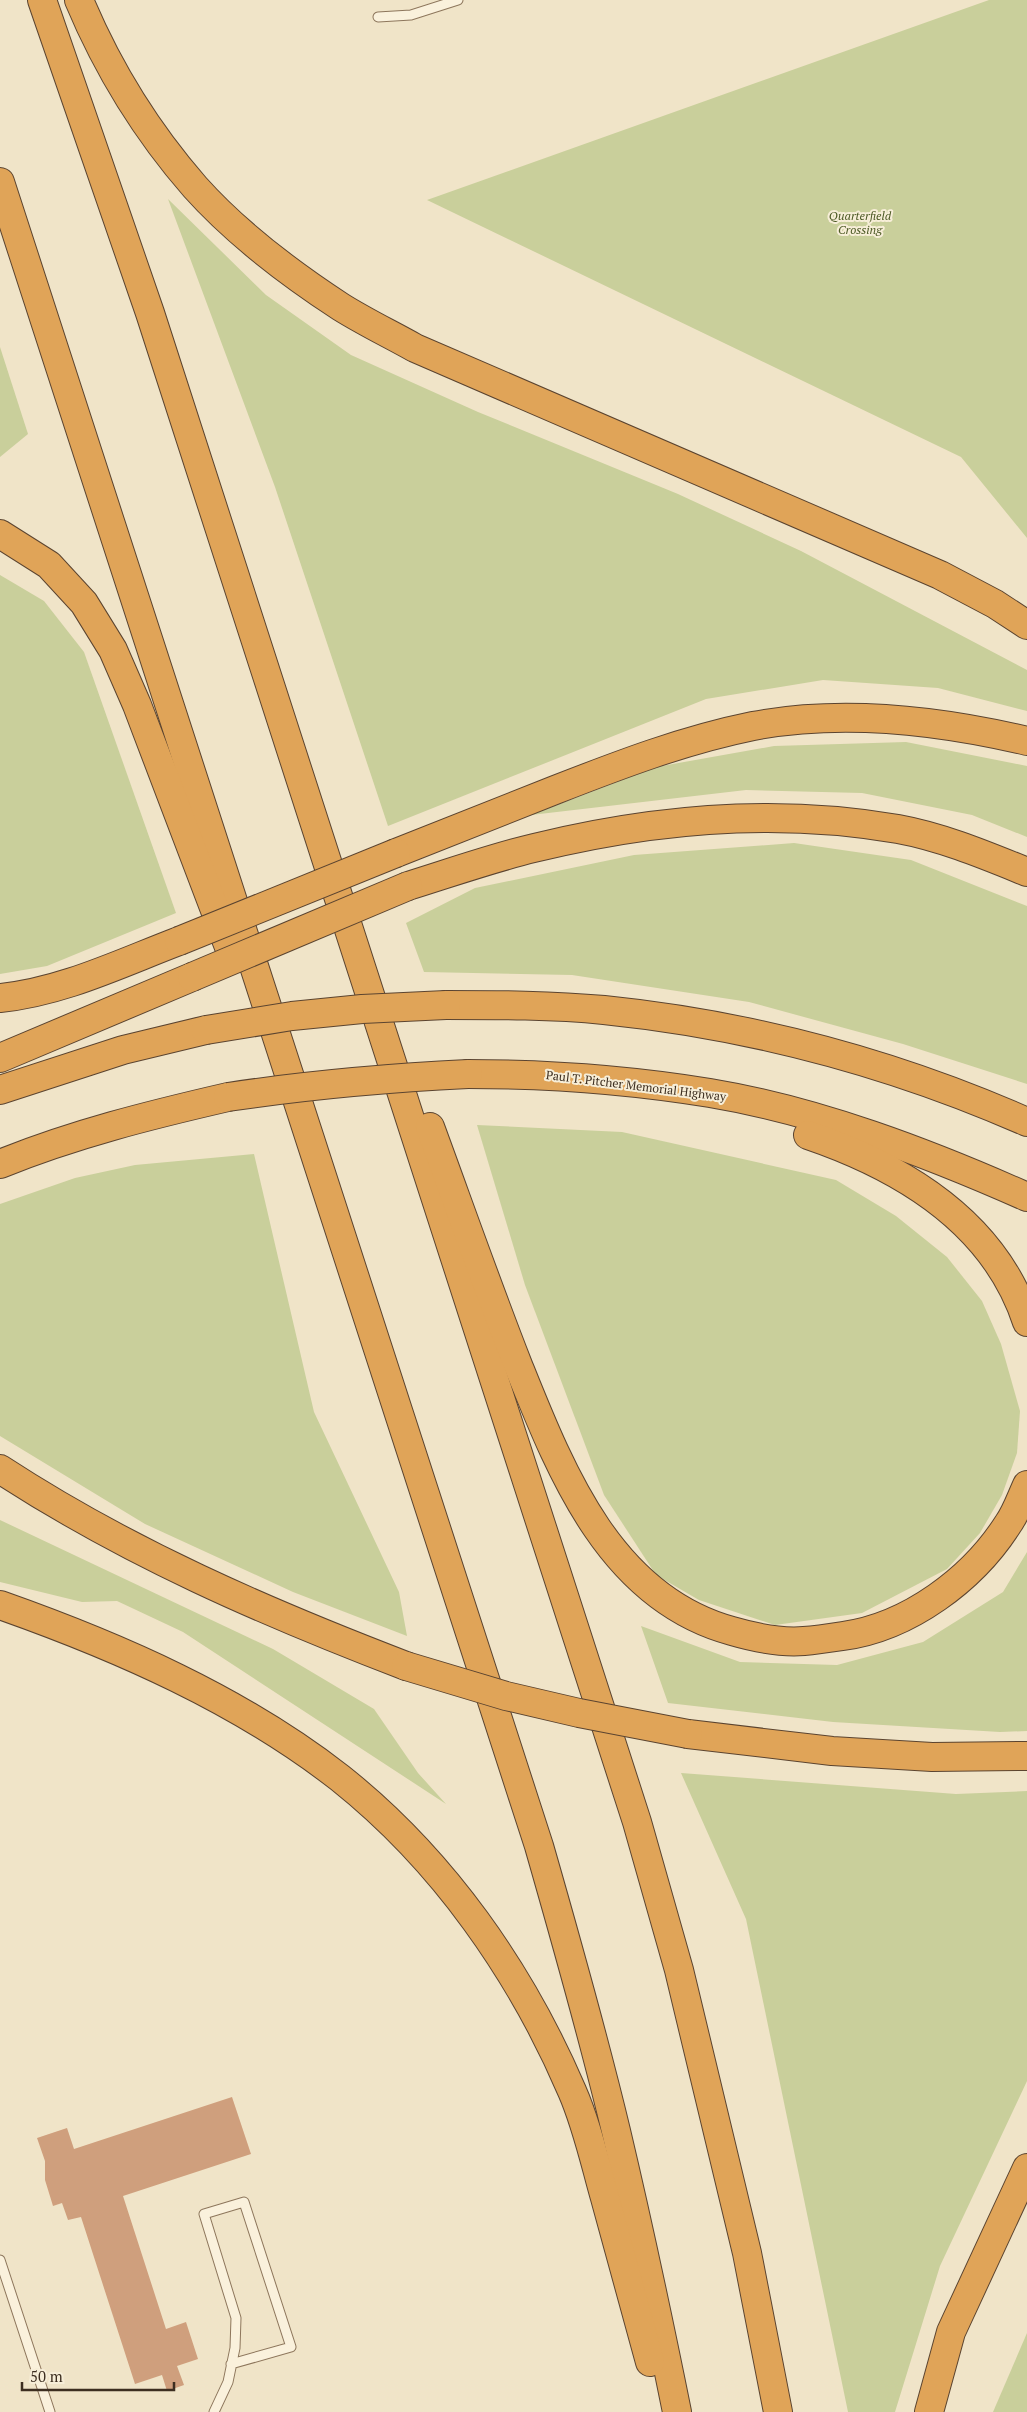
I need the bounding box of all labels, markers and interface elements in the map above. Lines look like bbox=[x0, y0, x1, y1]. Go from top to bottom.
park label: Quarterfield Crossing bbox=[829, 208, 892, 237]
street label: Paul T. Pitcher Memorial Highway bbox=[545, 1067, 728, 1104]
scale bar bbox=[22, 2360, 175, 2392]
text: 50 m bbox=[30, 2366, 63, 2386]

